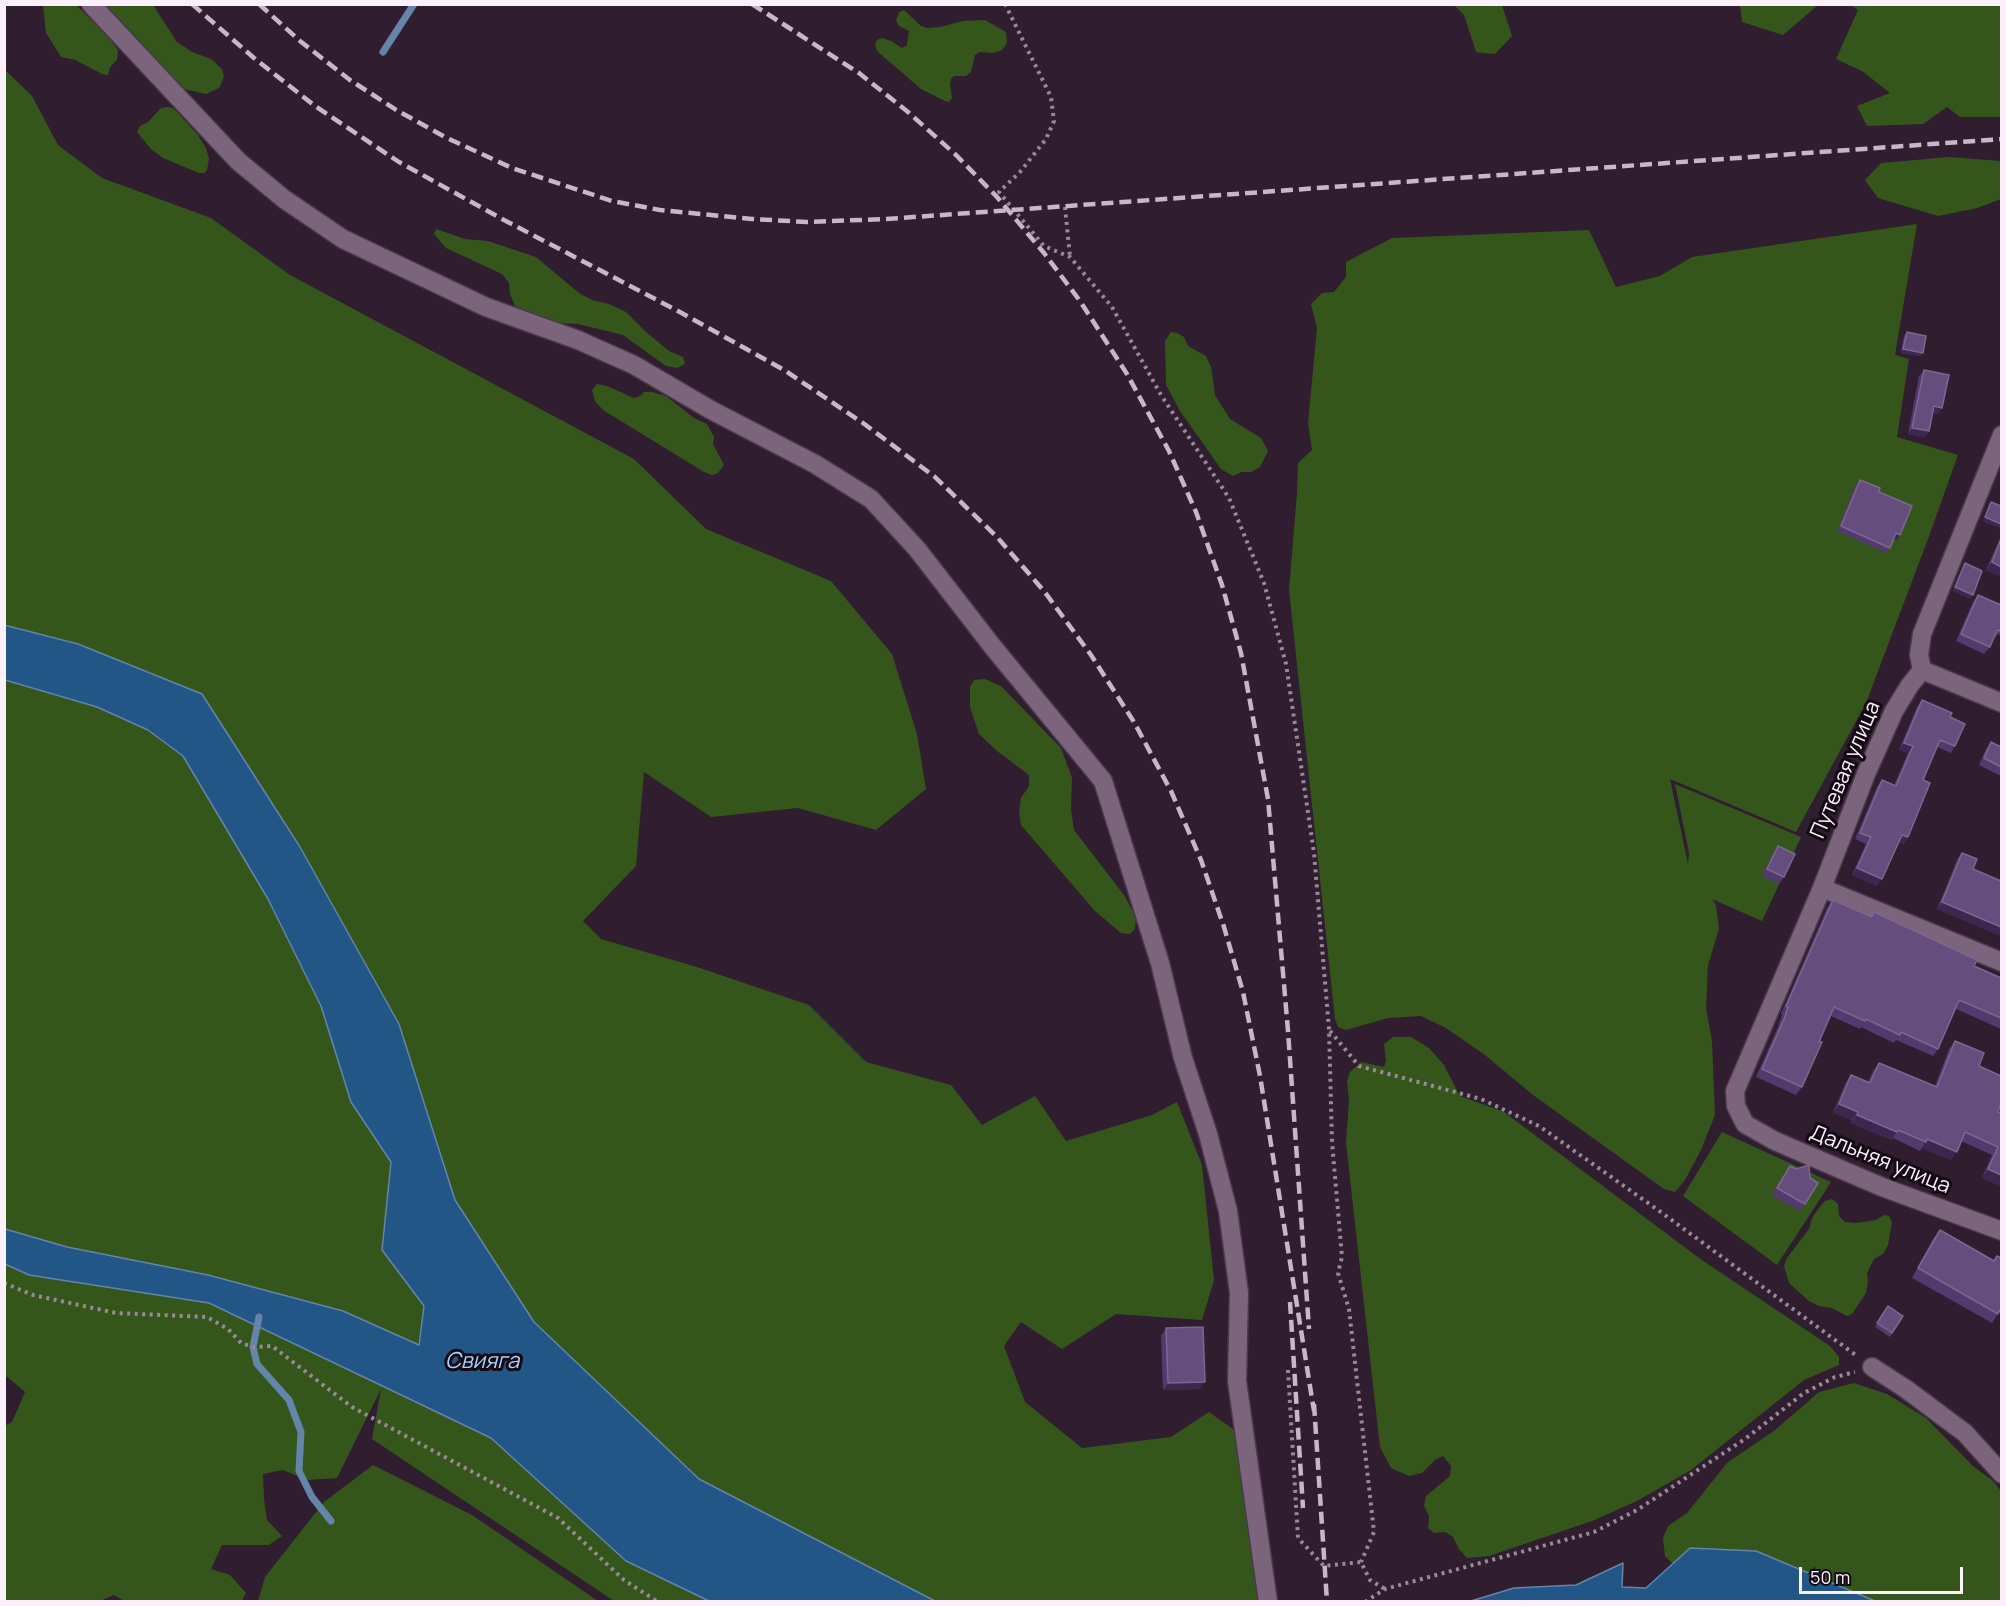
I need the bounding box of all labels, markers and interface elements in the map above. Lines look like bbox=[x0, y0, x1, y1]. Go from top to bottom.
street label: Путевая улица bbox=[1806, 698, 1886, 842]
street label: Дальняя улица bbox=[1806, 1120, 1954, 1200]
water label: Свияга bbox=[445, 1349, 519, 1375]
scale bar bbox=[1802, 1555, 1966, 1593]
text: 50 m bbox=[1810, 1565, 1850, 1589]

